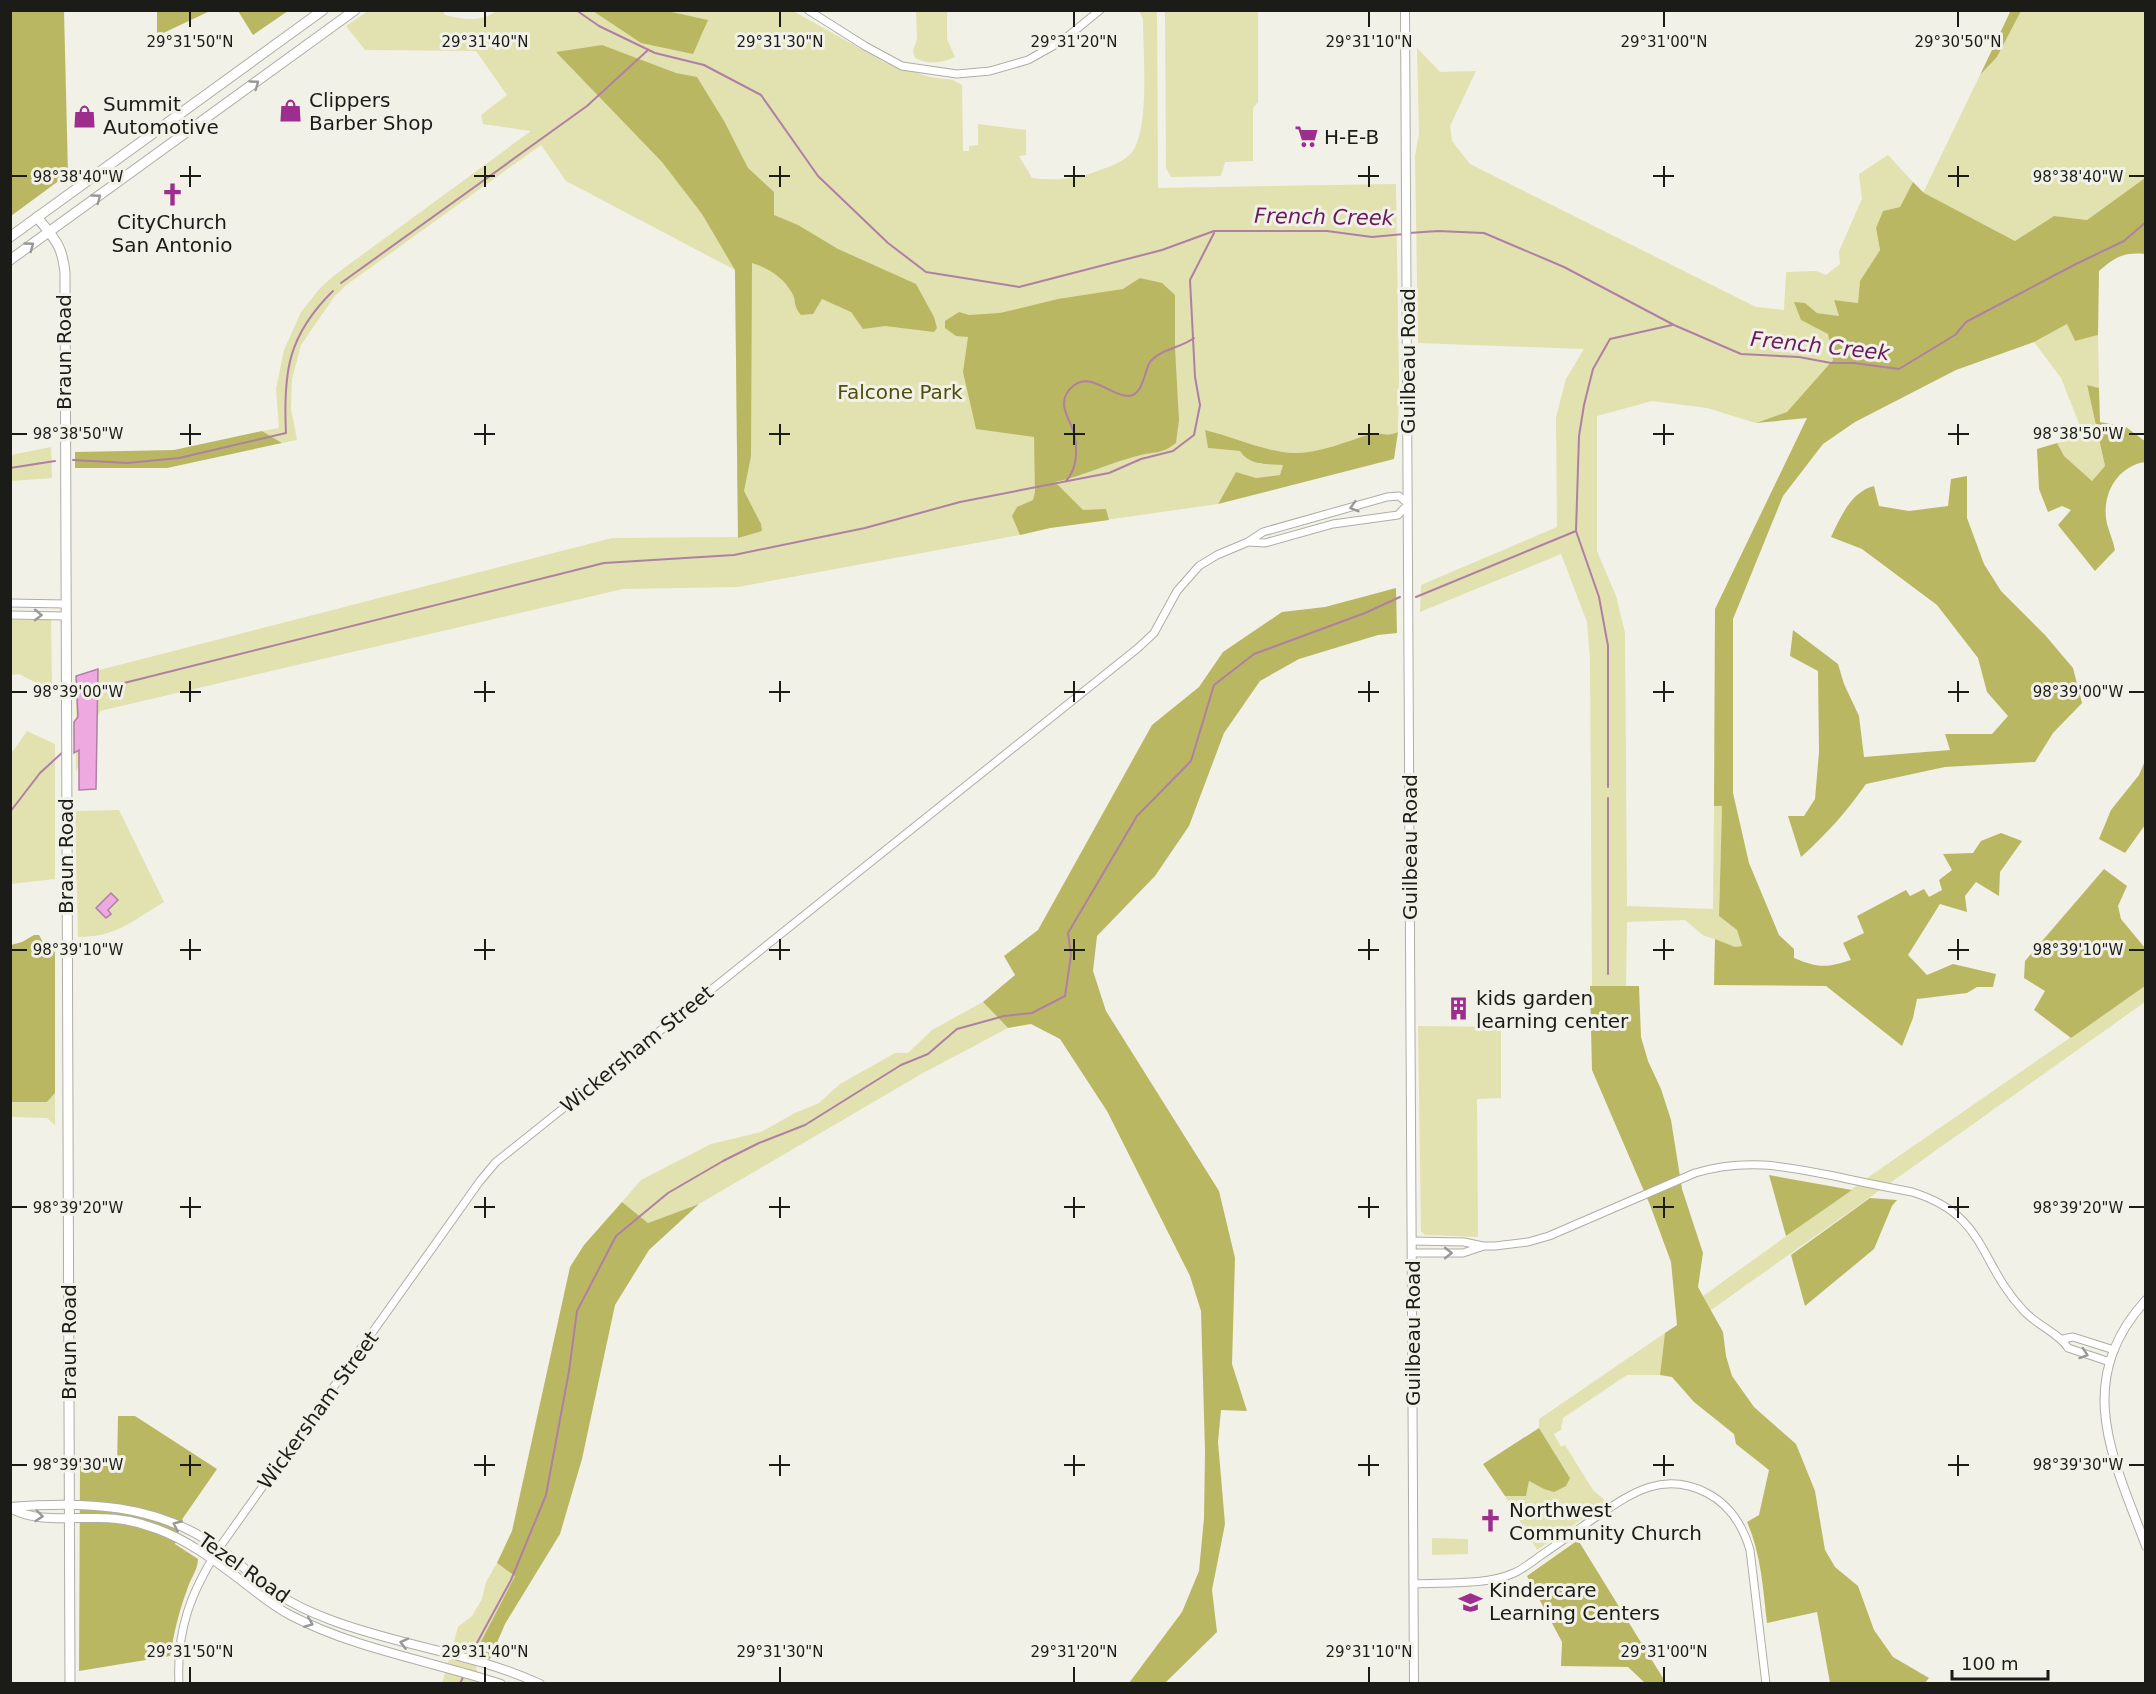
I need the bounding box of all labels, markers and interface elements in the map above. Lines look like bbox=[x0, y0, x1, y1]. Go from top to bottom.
text: 29°31'50"N bbox=[146, 33, 234, 51]
text: 29°31'40"N bbox=[441, 33, 529, 51]
text: 29°31'30"N bbox=[736, 33, 824, 51]
text: 29°31'20"N bbox=[1030, 33, 1118, 51]
text: 29°31'10"N bbox=[1325, 33, 1413, 51]
text: 29°31'00"N bbox=[1620, 33, 1708, 51]
text: 29°30'50"N bbox=[1914, 33, 2002, 51]
one-way arrow bbox=[248, 80, 259, 91]
place label: Clippers Barber Shop bbox=[309, 88, 433, 135]
place label: Summit Automotive bbox=[103, 92, 219, 139]
shop icon: Clippers Barber Shop bbox=[278, 98, 304, 124]
shop icon: Summit Automotive bbox=[72, 103, 98, 129]
supermarket icon: H-E-B bbox=[1293, 124, 1319, 150]
place label: H-E-B bbox=[1324, 125, 1379, 149]
text: 98°38'40"W bbox=[33, 168, 123, 186]
text: 98°38'40"W bbox=[2033, 168, 2123, 186]
church icon: CityChurch San Antonio bbox=[159, 182, 185, 208]
one-way arrow bbox=[90, 194, 101, 205]
water label: French Creek bbox=[1254, 204, 1395, 230]
place label: CityChurch San Antonio bbox=[112, 210, 232, 257]
one-way arrow bbox=[23, 242, 34, 253]
street label: Guilbeau Road bbox=[1396, 288, 1420, 434]
street label: Braun Road bbox=[52, 294, 76, 410]
water label: French Creek bbox=[1749, 327, 1892, 365]
park label: Falcone Park bbox=[837, 380, 963, 404]
text: 98°38'50"W bbox=[33, 425, 123, 443]
text: 98°38'50"W bbox=[2033, 425, 2123, 443]
one-way arrow bbox=[1349, 499, 1359, 512]
one-way arrow bbox=[33, 609, 42, 621]
text: 98°39'00"W bbox=[33, 683, 123, 701]
text: 98°39'00"W bbox=[2033, 683, 2123, 701]
street label: Guilbeau Road bbox=[1398, 774, 1422, 920]
street label: Braun Road bbox=[54, 798, 78, 914]
text: 98°39'10"W bbox=[33, 941, 123, 959]
text: 98°39'10"W bbox=[2033, 941, 2123, 959]
street label: Wickersham Street bbox=[556, 980, 718, 1118]
place label: kids garden learning center bbox=[1476, 986, 1629, 1033]
building icon: kids garden learning center bbox=[1445, 996, 1471, 1022]
text: 98°39'20"W bbox=[33, 1199, 123, 1217]
text: 98°39'20"W bbox=[2033, 1199, 2123, 1217]
one-way arrow bbox=[1444, 1247, 1453, 1259]
street label: Guilbeau Road bbox=[1401, 1260, 1425, 1406]
street label: Braun Road bbox=[57, 1284, 81, 1400]
street label: Wickersham Street bbox=[253, 1326, 383, 1494]
one-way arrow bbox=[2078, 1346, 2089, 1359]
text: 98°39'30"W bbox=[33, 1456, 123, 1474]
text: 98°39'30"W bbox=[2033, 1456, 2123, 1474]
place label: Northwest Community Church bbox=[1509, 1498, 1702, 1545]
church icon: Northwest Community Church bbox=[1478, 1508, 1504, 1534]
one-way arrow bbox=[35, 1509, 44, 1522]
one-way arrow bbox=[173, 1520, 184, 1532]
street label: Tezel Road bbox=[193, 1527, 294, 1608]
place label: Kindercare Learning Centers bbox=[1489, 1578, 1660, 1625]
school or university icon: Kindercare Learning Centers bbox=[1458, 1589, 1484, 1615]
one-way arrow bbox=[303, 1616, 313, 1629]
one-way arrow bbox=[399, 1637, 409, 1650]
text: 29°31'50"N bbox=[146, 1643, 234, 1661]
text: 29°31'40"N bbox=[441, 1643, 529, 1661]
text: 29°31'30"N bbox=[736, 1643, 824, 1661]
text: 29°31'20"N bbox=[1030, 1643, 1118, 1661]
text: 29°31'10"N bbox=[1325, 1643, 1413, 1661]
text: 29°31'00"N bbox=[1620, 1643, 1708, 1661]
scale bar bbox=[1952, 1643, 2048, 1681]
text: 100 m bbox=[1961, 1653, 2019, 1674]

